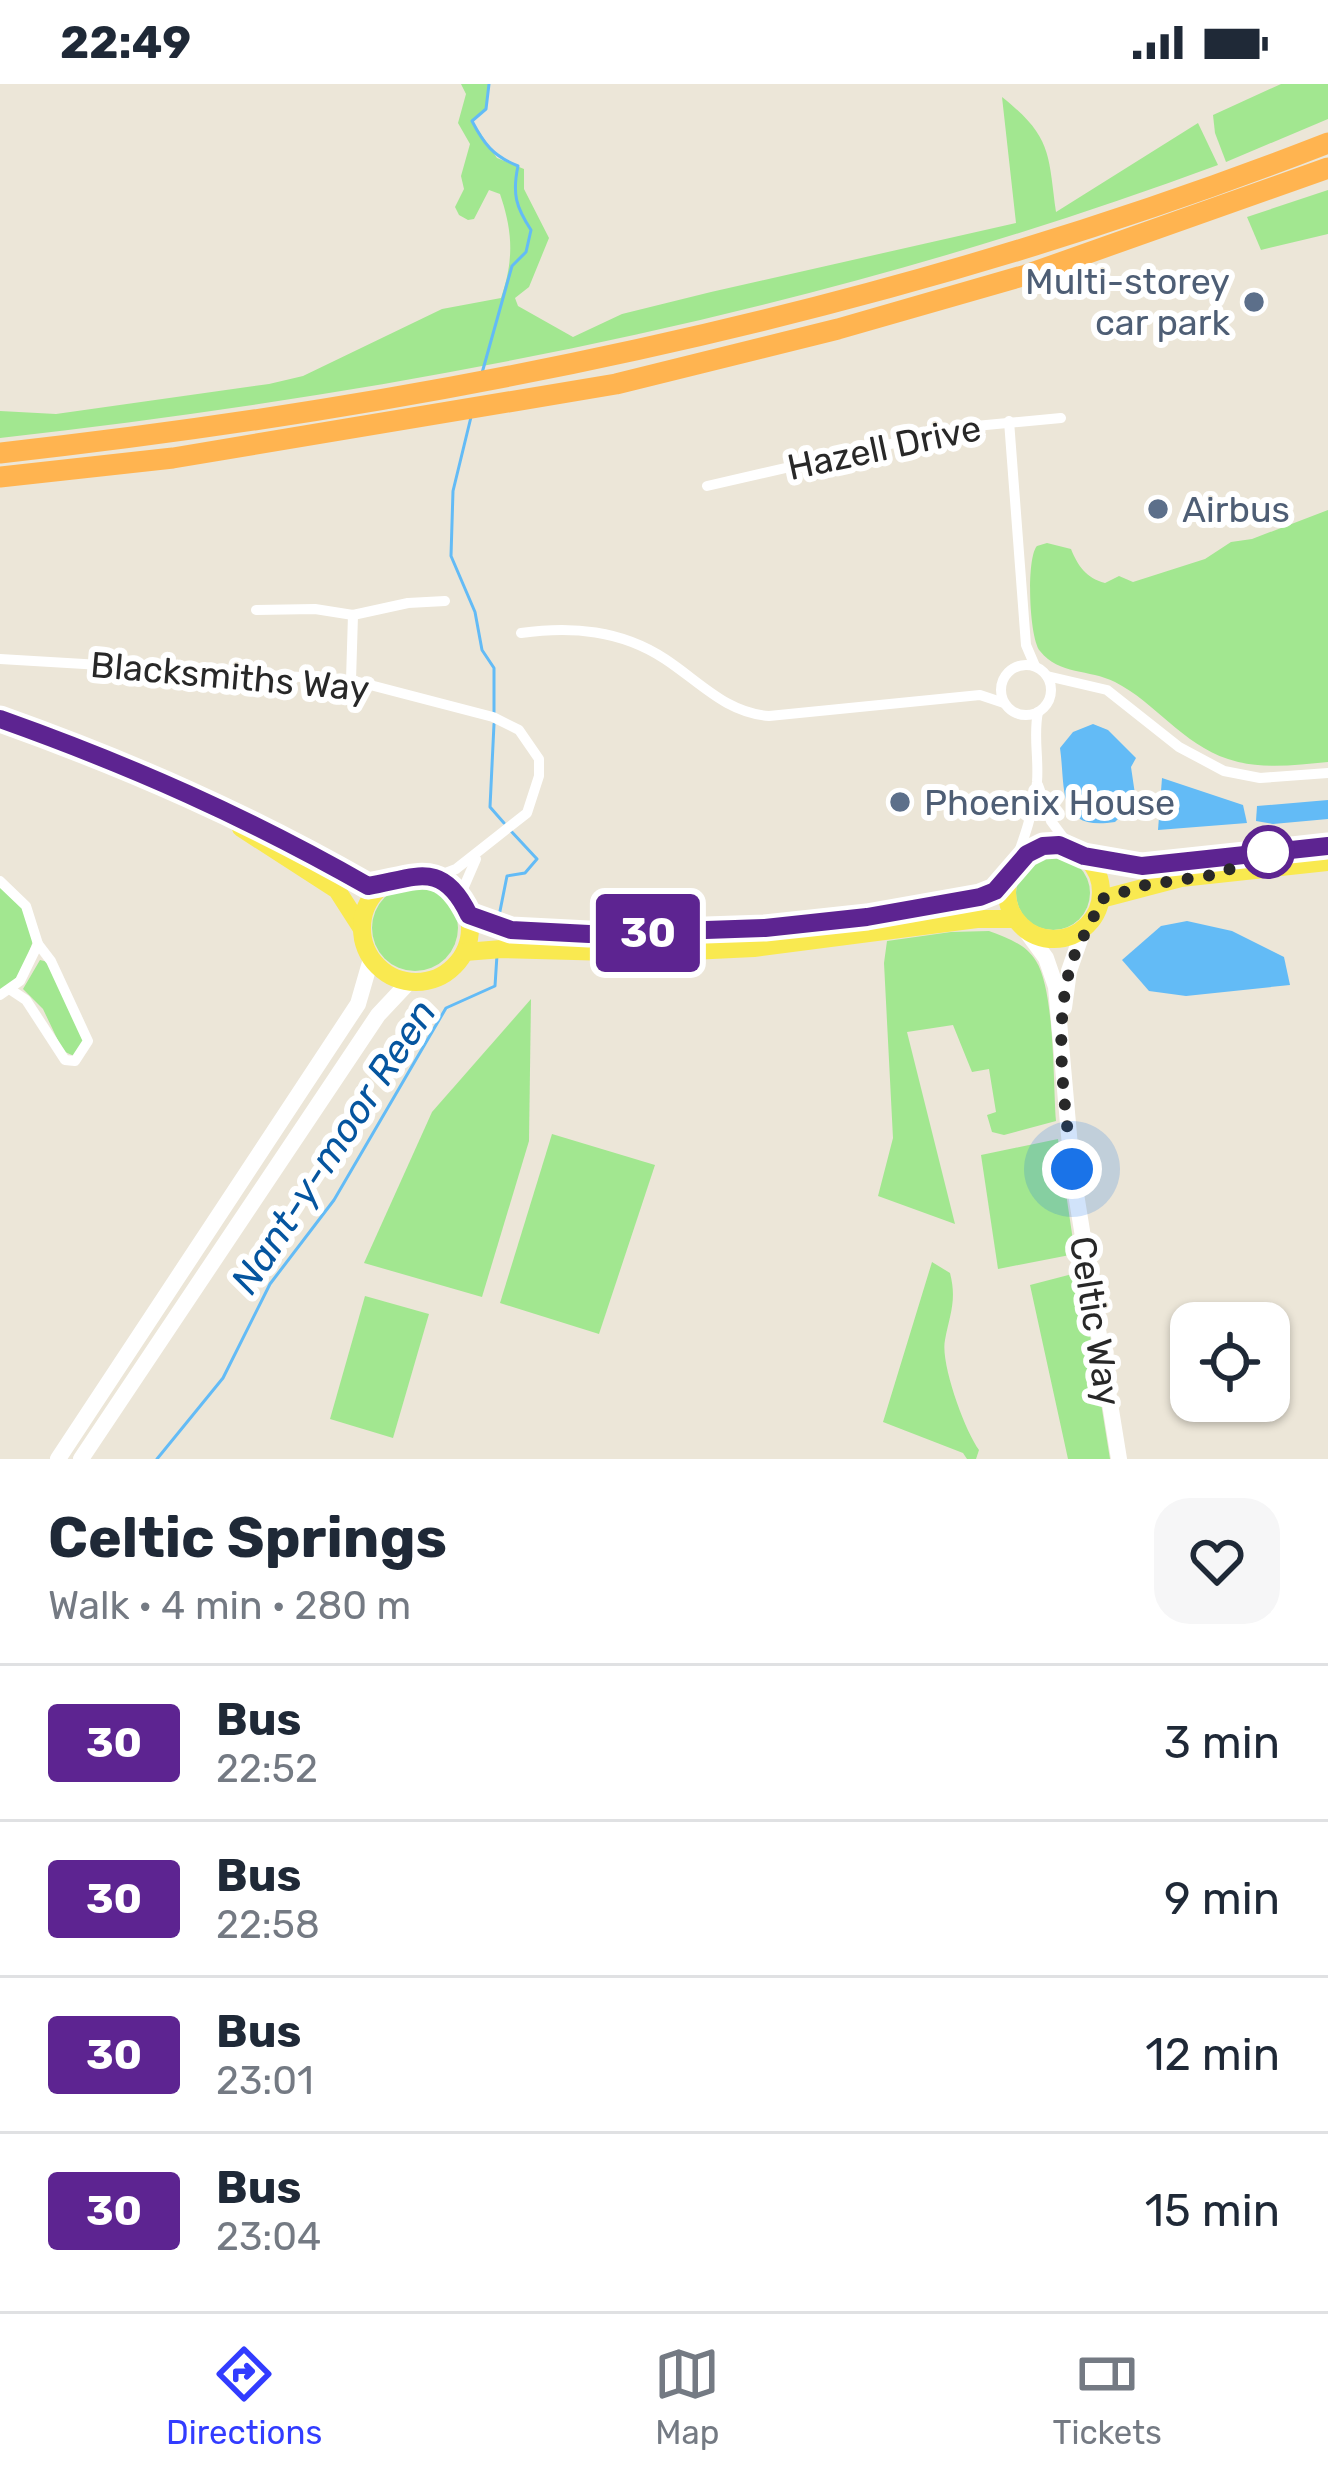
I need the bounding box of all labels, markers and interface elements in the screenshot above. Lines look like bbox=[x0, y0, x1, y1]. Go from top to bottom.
text: 22:49 bbox=[60, 16, 191, 69]
place label: Multi-storey car park bbox=[1025, 260, 1230, 344]
marker: Multi-storey car park bbox=[1241, 289, 1267, 315]
street label: Hazell Drive bbox=[783, 406, 985, 489]
place label: Airbus bbox=[1182, 488, 1290, 531]
marker: Airbus bbox=[1145, 496, 1171, 522]
street label: Blacksmiths Way bbox=[89, 643, 371, 710]
place label: Phoenix House bbox=[924, 781, 1175, 824]
marker: Phoenix House bbox=[887, 789, 913, 815]
unlabelled marker bbox=[1243, 827, 1293, 877]
line badge: 30 bbox=[594, 894, 702, 972]
text: 30 bbox=[620, 908, 676, 958]
water label: Nant-y-moor Reen bbox=[222, 991, 446, 1302]
your location bbox=[1042, 1139, 1102, 1199]
street label: Celtic Way bbox=[1061, 1233, 1130, 1409]
map controls bbox=[1170, 1302, 1290, 1422]
button: locate bbox=[1170, 1302, 1290, 1422]
button: heart bbox=[1154, 1498, 1280, 1624]
text: Celtic Springs bbox=[48, 1504, 447, 1571]
text: Walk · 4 min · 280 m bbox=[48, 1583, 411, 1629]
text: Bus bbox=[216, 1693, 301, 1746]
text: 3 min bbox=[1164, 1716, 1280, 1769]
text: 30 bbox=[86, 1718, 142, 1768]
text: 22:52 bbox=[216, 1746, 318, 1792]
text: Bus bbox=[216, 1849, 301, 1902]
text: 9 min bbox=[1164, 1872, 1280, 1925]
text: 30 bbox=[86, 1874, 142, 1924]
text: 22:58 bbox=[216, 1902, 320, 1948]
text: Bus bbox=[216, 2005, 301, 2058]
text: 12 min bbox=[1145, 2028, 1280, 2081]
text: 30 bbox=[86, 2030, 142, 2080]
text: 23:01 bbox=[216, 2058, 314, 2104]
text: Bus bbox=[216, 2161, 301, 2214]
text: 15 min bbox=[1145, 2184, 1280, 2237]
text: 30 bbox=[86, 2186, 142, 2236]
text: 23:04 bbox=[216, 2214, 321, 2260]
tab: Directions bbox=[166, 2341, 322, 2452]
tab: Map bbox=[654, 2341, 720, 2452]
tab: Tickets bbox=[1052, 2341, 1162, 2452]

